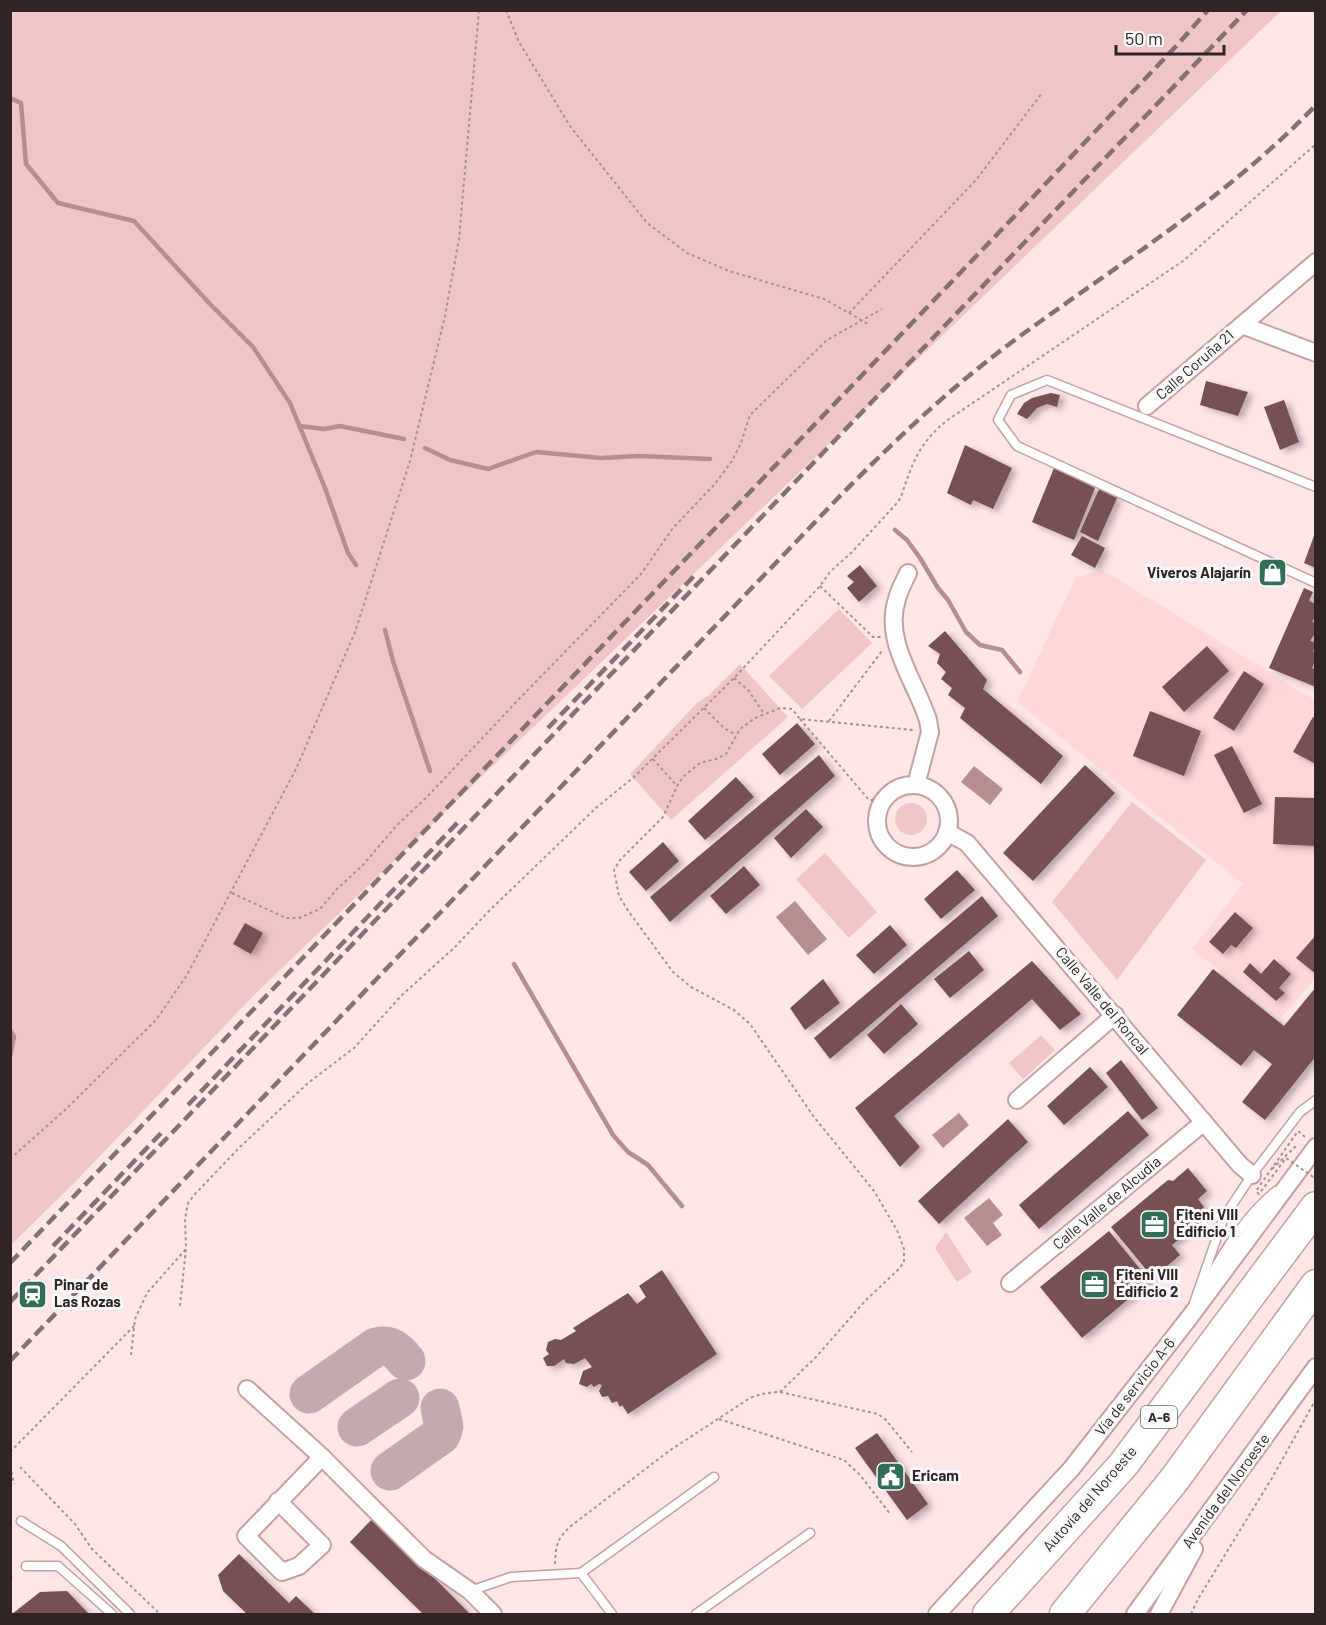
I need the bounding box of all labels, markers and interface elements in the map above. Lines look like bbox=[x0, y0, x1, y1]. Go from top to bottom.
scale bar bbox=[1116, 18, 1224, 56]
text: 50 m bbox=[1125, 27, 1163, 49]
street label: Calle Coruña 21 bbox=[1152, 326, 1237, 403]
shop icon: Viveros Alajarín bbox=[1256, 557, 1288, 589]
place label: Viveros Alajarín bbox=[1147, 563, 1251, 581]
street label: Calle Valle del Roncal bbox=[1052, 943, 1153, 1058]
street label: Calle Valle de Alcudia bbox=[1049, 1152, 1164, 1253]
place label: Fiteni VIII Edificio 1 bbox=[1176, 1205, 1238, 1240]
office icon: Fiteni VIII Edificio 1 bbox=[1139, 1208, 1171, 1240]
place label: Fiteni VIII Edificio 2 bbox=[1116, 1265, 1178, 1300]
office icon: Fiteni VIII Edificio 2 bbox=[1079, 1268, 1111, 1300]
place label: Pinar de Las Rozas bbox=[54, 1275, 121, 1310]
station icon: Pinar de Las Rozas bbox=[17, 1278, 49, 1310]
street label: Vía de servicio A-6 bbox=[1091, 1334, 1179, 1440]
road number: A-6 bbox=[1141, 1406, 1177, 1428]
street label: Avenida del Noroeste bbox=[1178, 1430, 1273, 1551]
street label: Autovía del Noroeste bbox=[1038, 1442, 1140, 1555]
public building icon: Ericam bbox=[875, 1460, 907, 1492]
place label: Ericam bbox=[912, 1466, 959, 1484]

